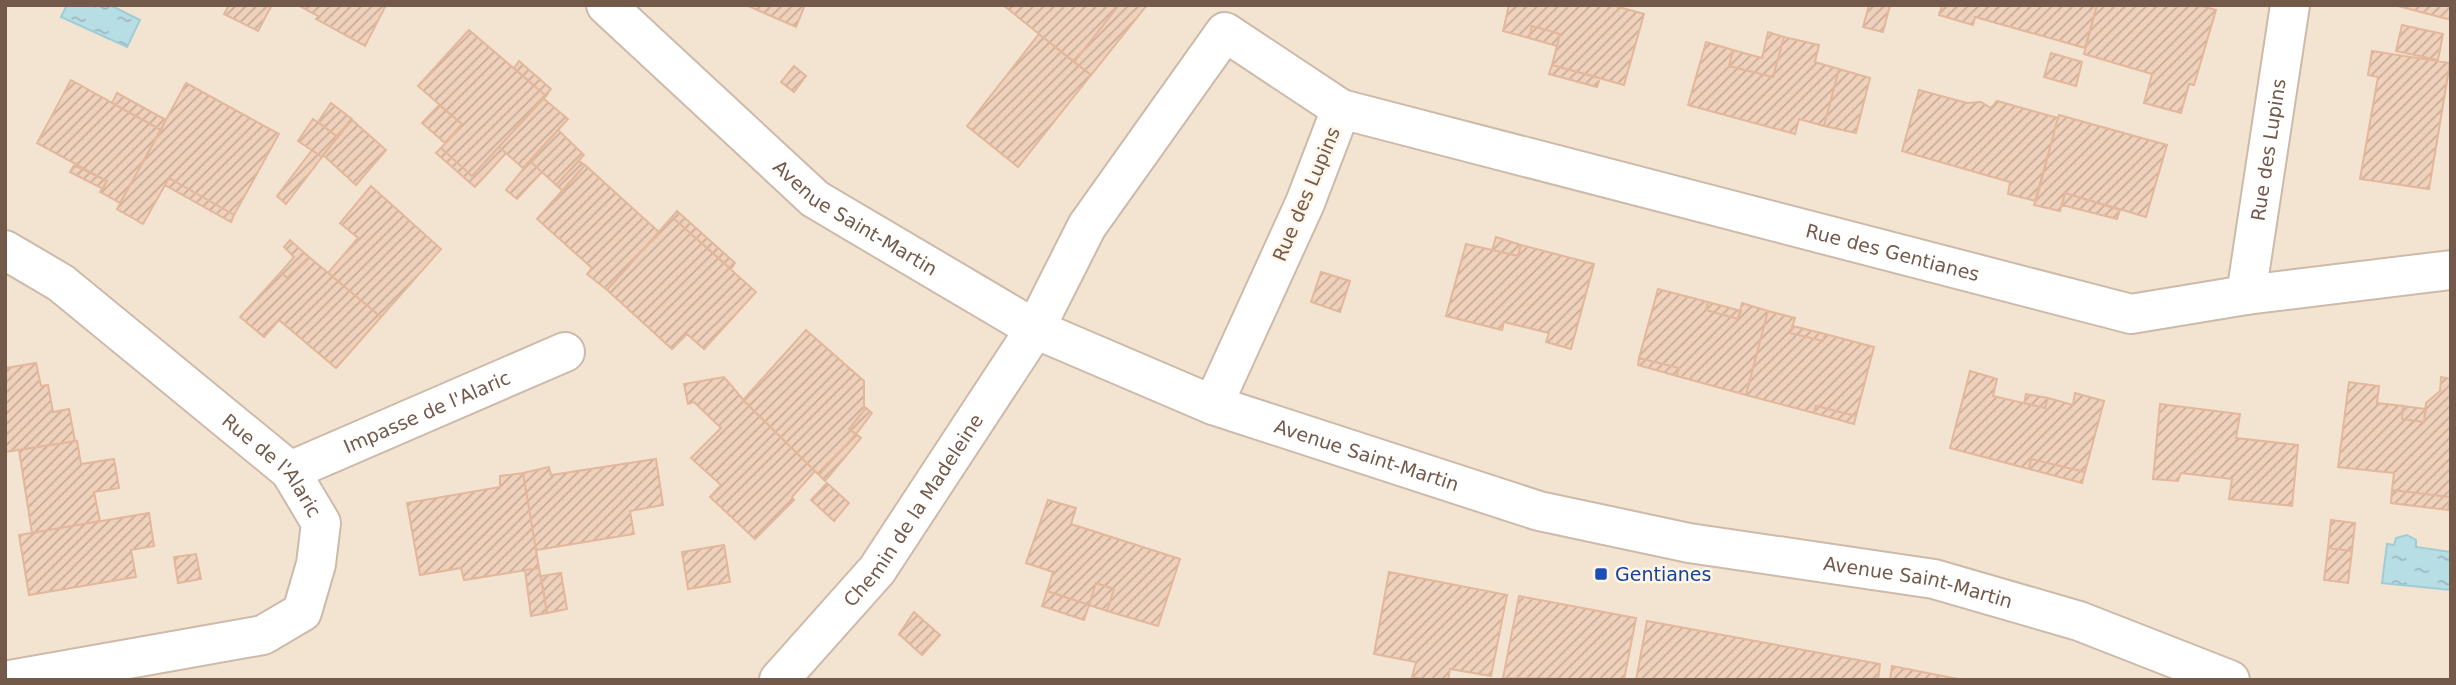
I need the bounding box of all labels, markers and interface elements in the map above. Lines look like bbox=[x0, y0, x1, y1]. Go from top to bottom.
street label: Rue des Lupins bbox=[2246, 77, 2290, 222]
street label: Rue des Lupins bbox=[1268, 124, 1344, 264]
street label: Avenue Saint-Martin bbox=[769, 155, 941, 280]
street label: Rue des Gentianes bbox=[1804, 219, 1982, 285]
street label: Impasse de l'Alaric bbox=[340, 366, 513, 458]
street label: Rue de l'Alaric bbox=[218, 409, 326, 521]
street label: Chemin de la Madeleine bbox=[839, 410, 987, 611]
street label: Avenue Saint-Martin bbox=[1272, 415, 1462, 495]
street label: Avenue Saint-Martin bbox=[1822, 552, 2015, 612]
place label: Gentianes bbox=[1615, 563, 1711, 585]
marker: Gentianes bbox=[1593, 566, 1609, 582]

